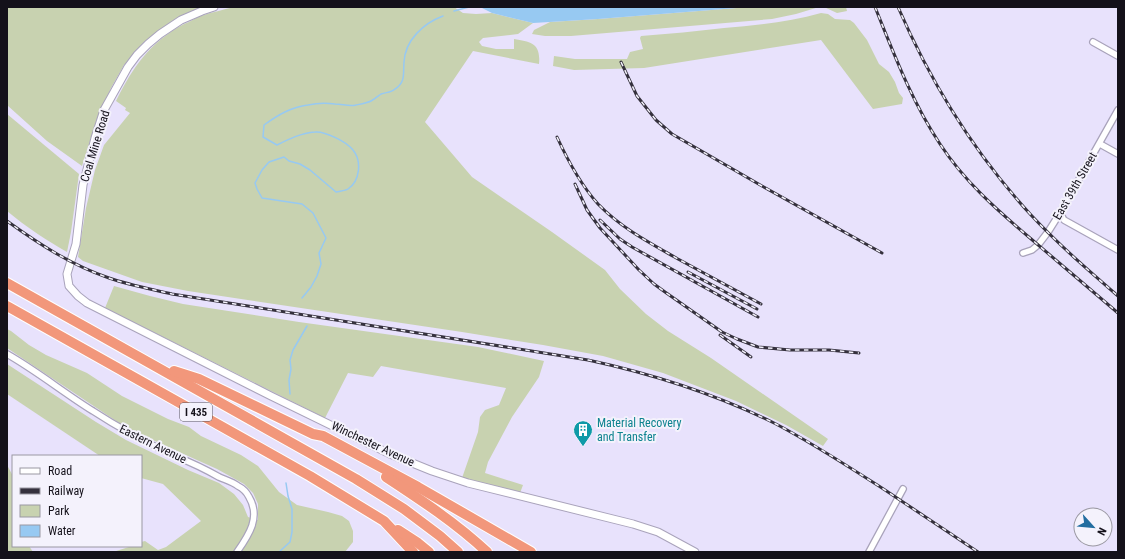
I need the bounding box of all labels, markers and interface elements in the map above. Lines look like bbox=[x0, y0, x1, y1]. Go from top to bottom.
street label: Coal Mine Road bbox=[77, 108, 113, 184]
street label: East 39th Street bbox=[1050, 149, 1100, 222]
road number: I 435 bbox=[180, 403, 212, 421]
place label: Material Recovery and Transfer bbox=[597, 416, 682, 444]
street label: Winchester Avenue bbox=[329, 419, 417, 470]
building icon: Material Recovery and Transfer bbox=[572, 419, 594, 447]
street label: Eastern Avenue bbox=[117, 422, 189, 466]
legend bbox=[12, 455, 142, 547]
text: Road bbox=[48, 464, 72, 478]
text: Railway bbox=[48, 484, 84, 498]
text: Park bbox=[48, 504, 70, 518]
north arrow bbox=[1073, 507, 1113, 547]
text: Water bbox=[48, 524, 76, 538]
text: N bbox=[1094, 525, 1109, 537]

